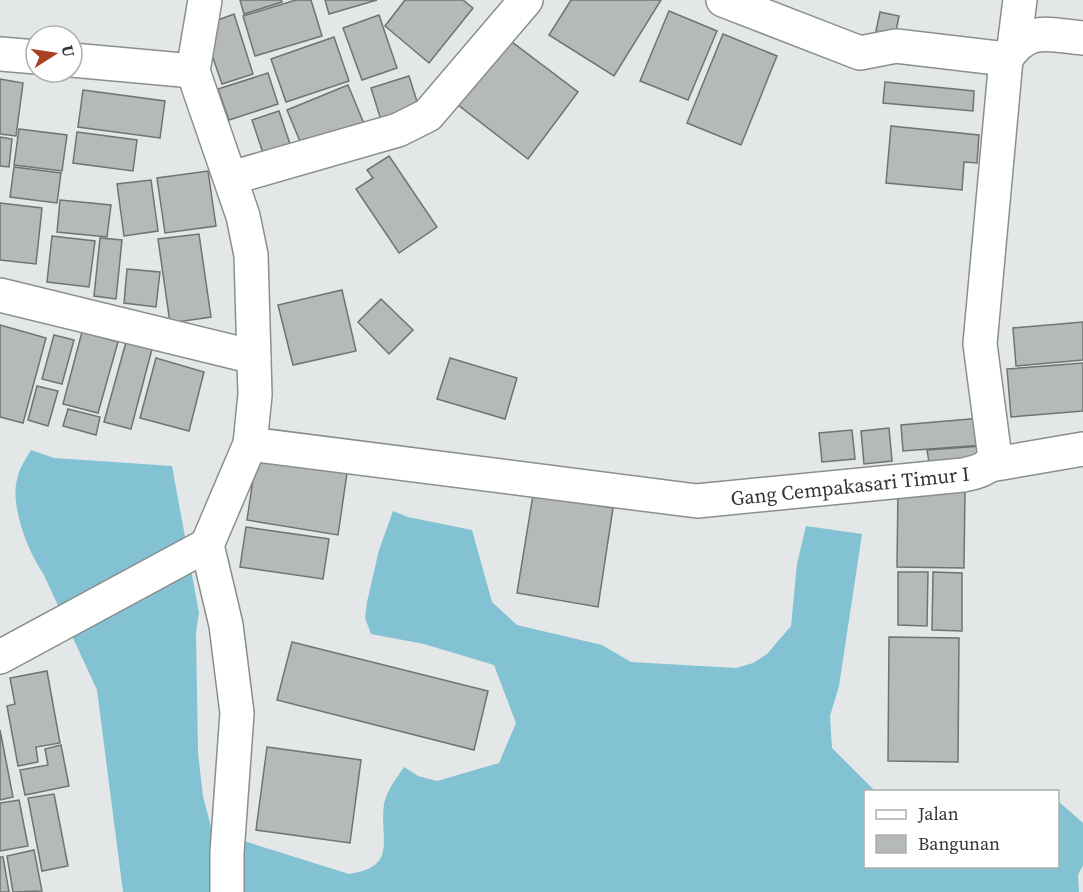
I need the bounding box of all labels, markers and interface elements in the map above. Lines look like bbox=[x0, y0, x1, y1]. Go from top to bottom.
north arrow bbox=[24, 24, 84, 84]
text: U bbox=[57, 43, 81, 59]
street label: Gang Cempakasari Timur I bbox=[729, 460, 971, 512]
legend bbox=[864, 790, 1059, 868]
text: Jalan bbox=[917, 801, 959, 826]
text: Bangunan bbox=[918, 831, 1000, 856]

